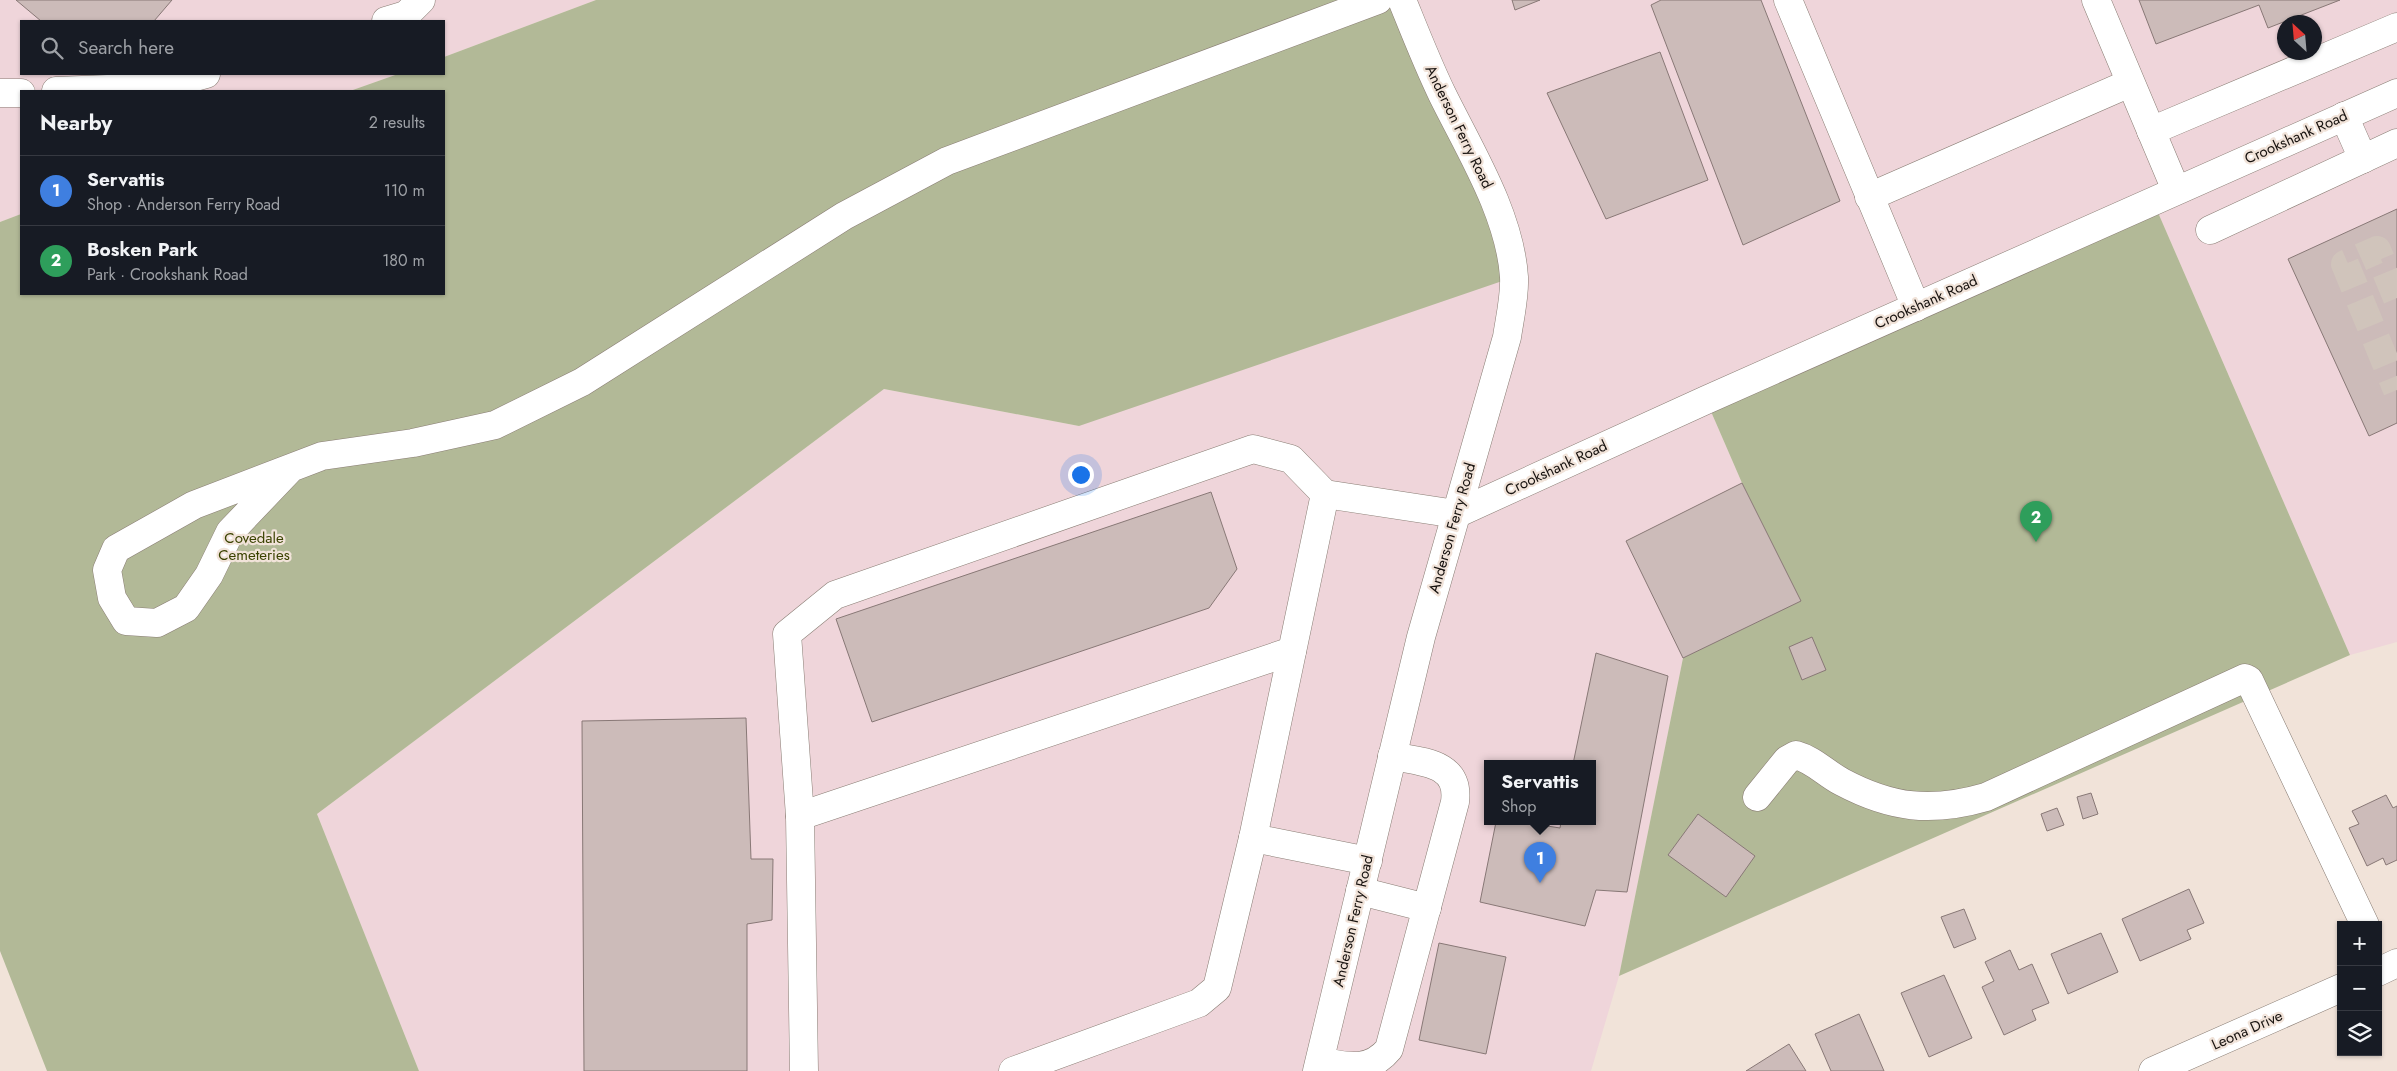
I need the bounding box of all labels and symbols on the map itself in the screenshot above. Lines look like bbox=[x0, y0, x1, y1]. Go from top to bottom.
north arrow bbox=[2277, 15, 2322, 60]
street label: Anderson Ferry Road bbox=[1420, 62, 1498, 192]
street label: Crookshank Road bbox=[2241, 104, 2351, 170]
street label: Crookshank Road bbox=[1871, 269, 1981, 335]
street label: Crookshank Road bbox=[1501, 435, 1611, 501]
street label: Anderson Ferry Road bbox=[1423, 460, 1481, 596]
your location bbox=[1068, 462, 1094, 488]
pin: 2 bbox=[2020, 501, 2052, 542]
park label: Covedale Cemeteries bbox=[218, 527, 290, 566]
pin: 1 bbox=[1524, 842, 1556, 883]
street label: Anderson Ferry Road bbox=[1327, 853, 1379, 989]
street label: Leona Drive bbox=[2208, 1004, 2286, 1055]

